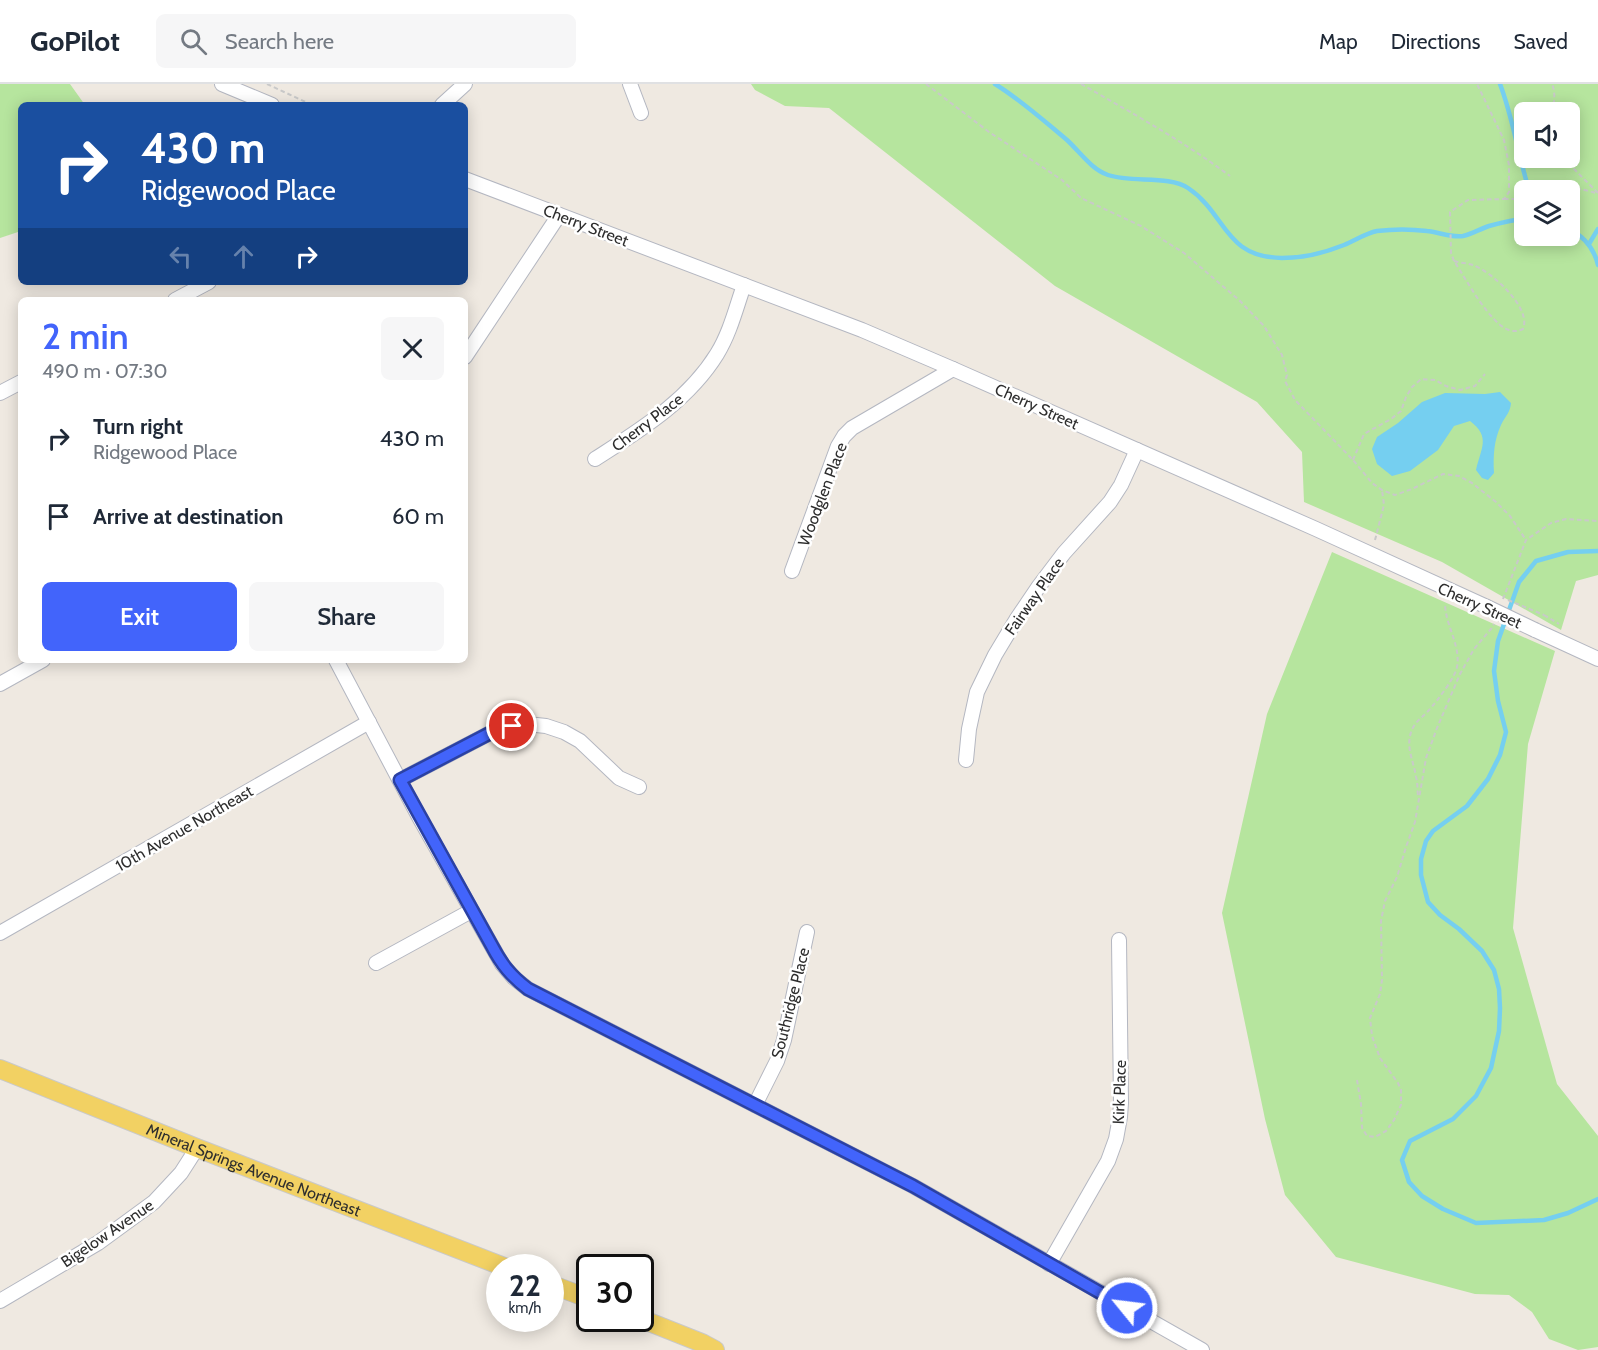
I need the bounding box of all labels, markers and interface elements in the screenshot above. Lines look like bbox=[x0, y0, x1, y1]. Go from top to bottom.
search box bbox=[156, 14, 576, 68]
text: GoPilot bbox=[30, 24, 120, 58]
icon: search bbox=[177, 25, 210, 58]
text: Search here bbox=[225, 28, 334, 55]
text: Map bbox=[1319, 29, 1358, 54]
text: Directions bbox=[1391, 29, 1480, 54]
text: Saved bbox=[1513, 29, 1568, 54]
map controls bbox=[1514, 102, 1580, 246]
button: sound bbox=[1514, 102, 1580, 168]
text: 430 m bbox=[141, 122, 265, 174]
icon: right bbox=[42, 126, 120, 204]
text: Ridgewood Place bbox=[141, 174, 336, 207]
button: layers bbox=[1514, 180, 1580, 246]
street label: Cherry Street bbox=[541, 201, 632, 251]
icon: left bbox=[164, 240, 197, 273]
icon: ahead bbox=[227, 240, 260, 273]
icon: right bbox=[290, 240, 323, 273]
text: 2 min bbox=[42, 314, 129, 358]
button: close bbox=[381, 317, 444, 380]
text: 490 m · 07:30 bbox=[42, 359, 167, 383]
street label: Cherry Street bbox=[992, 380, 1082, 434]
street label: Cherry Place bbox=[608, 389, 687, 455]
text: Turn right bbox=[93, 413, 183, 440]
icon: right bbox=[42, 422, 75, 455]
text: 430 m bbox=[380, 425, 444, 452]
text: Ridgewood Place bbox=[93, 440, 237, 464]
street label: Woodglen Place bbox=[794, 440, 851, 549]
icon: arrive bbox=[42, 500, 75, 533]
text: Arrive at destination bbox=[93, 503, 283, 530]
text: 60 m bbox=[392, 503, 444, 530]
street label: Fairway Place bbox=[1001, 554, 1068, 639]
street label: Cherry Street bbox=[1435, 579, 1525, 633]
button: Exit bbox=[42, 582, 237, 651]
button: Share bbox=[249, 582, 444, 651]
pin bbox=[486, 700, 537, 751]
icon: arrive bbox=[495, 709, 528, 742]
street label: 10th Avenue Northeast bbox=[112, 781, 257, 875]
street label: Southridge Place bbox=[768, 946, 813, 1061]
street label: Kirk Place bbox=[1109, 1059, 1130, 1125]
street label: Mineral Springs Avenue Northeast bbox=[144, 1120, 364, 1221]
street label: Bigelow Avenue bbox=[57, 1196, 157, 1271]
speed limit sign: 30 bbox=[576, 1254, 654, 1332]
text: 22 bbox=[509, 1267, 541, 1304]
position arrow bbox=[1095, 1276, 1159, 1340]
text: km/h bbox=[509, 1299, 541, 1317]

